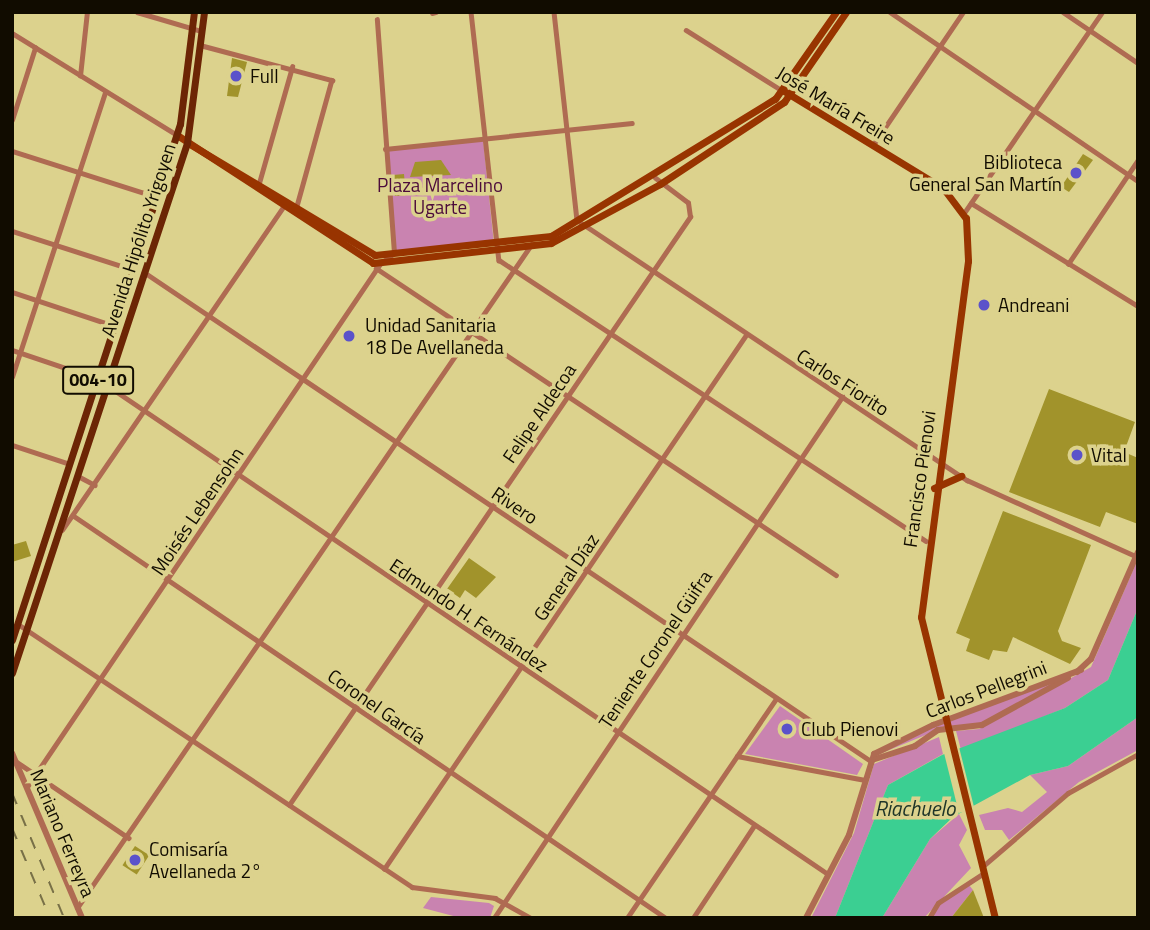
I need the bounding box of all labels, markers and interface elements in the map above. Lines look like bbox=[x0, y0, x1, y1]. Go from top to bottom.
street label: José María Freire bbox=[773, 61, 899, 149]
place label: Full bbox=[250, 65, 279, 87]
marker: Full bbox=[228, 68, 244, 84]
street label: Avenida Hipólito Yrigoyen bbox=[96, 140, 180, 340]
place label: Biblioteca General San Martín bbox=[909, 151, 1062, 195]
marker: Biblioteca General San Martín bbox=[1068, 165, 1084, 181]
park label: Plaza Marcelino Ugarte bbox=[377, 174, 503, 218]
place label: Andreani bbox=[998, 294, 1069, 316]
marker: Andreani bbox=[976, 297, 992, 313]
place label: Unidad Sanitaria 18 De Avellaneda bbox=[365, 314, 504, 358]
marker: Unidad Sanitaria 18 De Avellaneda bbox=[339, 326, 359, 346]
street label: Carlos Fiorito bbox=[793, 344, 893, 420]
street label: Felipe Aldecoa bbox=[497, 359, 581, 467]
road number: 004-10 bbox=[61, 366, 135, 394]
street label: Francisco Pienovi bbox=[898, 409, 940, 549]
street label: Moisés Lebensohn bbox=[146, 443, 248, 579]
place label: Vital bbox=[1091, 444, 1127, 466]
marker: Vital bbox=[1069, 447, 1085, 463]
street label: Rivero bbox=[488, 481, 542, 529]
street label: General Díaz bbox=[528, 529, 604, 625]
street label: Edmundo H. Fernández bbox=[386, 554, 552, 676]
street label: Teniente Coronel Güifra bbox=[594, 566, 716, 732]
street label: Carlos Pellegrini bbox=[922, 655, 1050, 723]
street label: Coronel García bbox=[324, 664, 430, 748]
place label: Club Pienovi bbox=[801, 718, 898, 740]
marker: Club Pienovi bbox=[779, 721, 795, 737]
street label: Mariano Ferreyra bbox=[26, 765, 100, 901]
water label: Riachuelo bbox=[875, 795, 955, 821]
place label: Comisaría Avellaneda 2° bbox=[149, 838, 262, 882]
marker: Comisaría Avellaneda 2° bbox=[127, 852, 143, 868]

